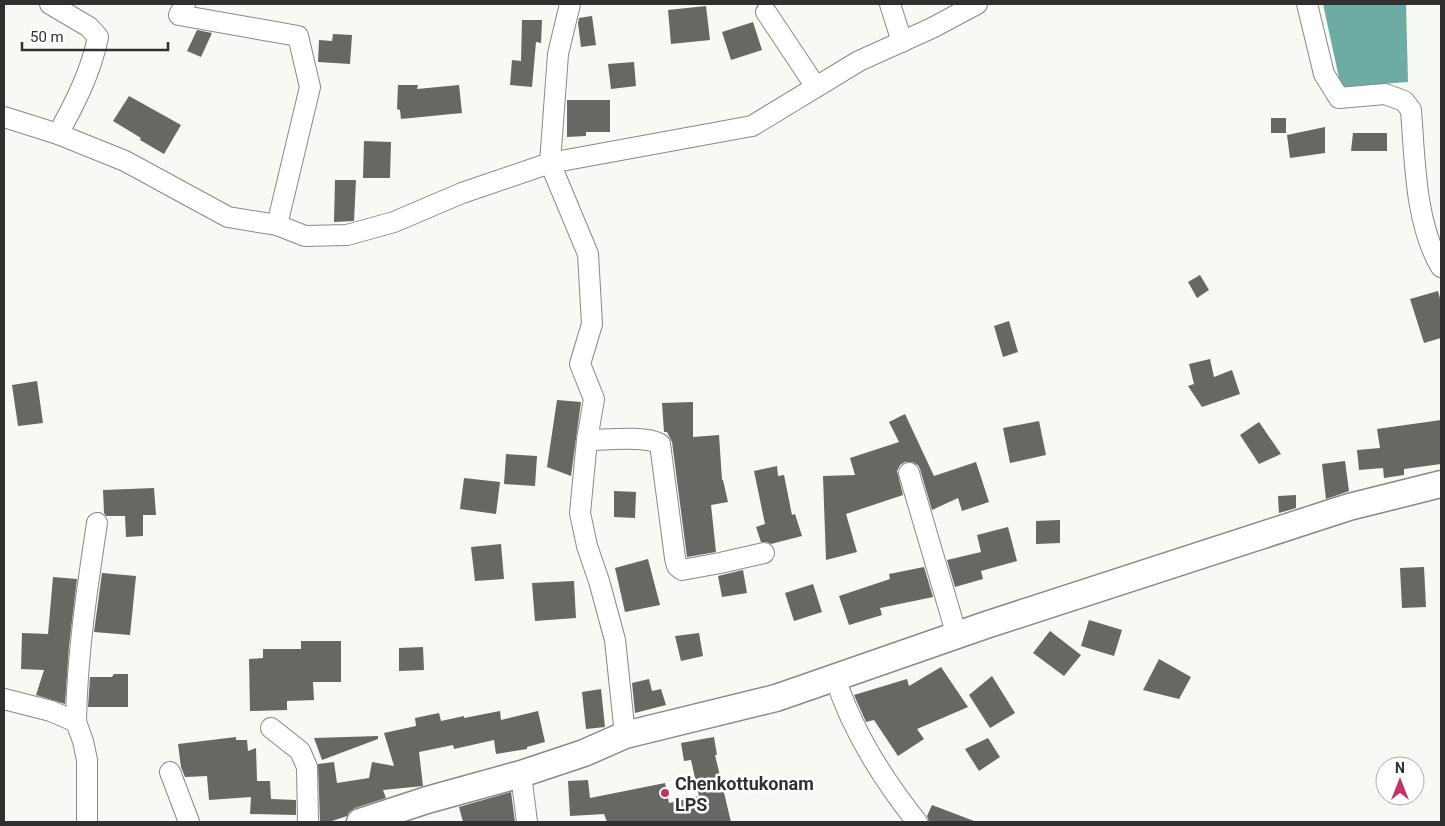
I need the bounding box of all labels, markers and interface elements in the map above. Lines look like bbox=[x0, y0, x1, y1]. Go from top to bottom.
scale bar bbox=[22, 20, 169, 52]
text: 50 m bbox=[30, 28, 64, 46]
north arrow bbox=[1375, 756, 1425, 806]
text: N bbox=[1395, 760, 1405, 776]
place label: Chenkottukonam LPS bbox=[675, 773, 814, 815]
marker: Chenkottukonam LPS bbox=[659, 787, 671, 799]

